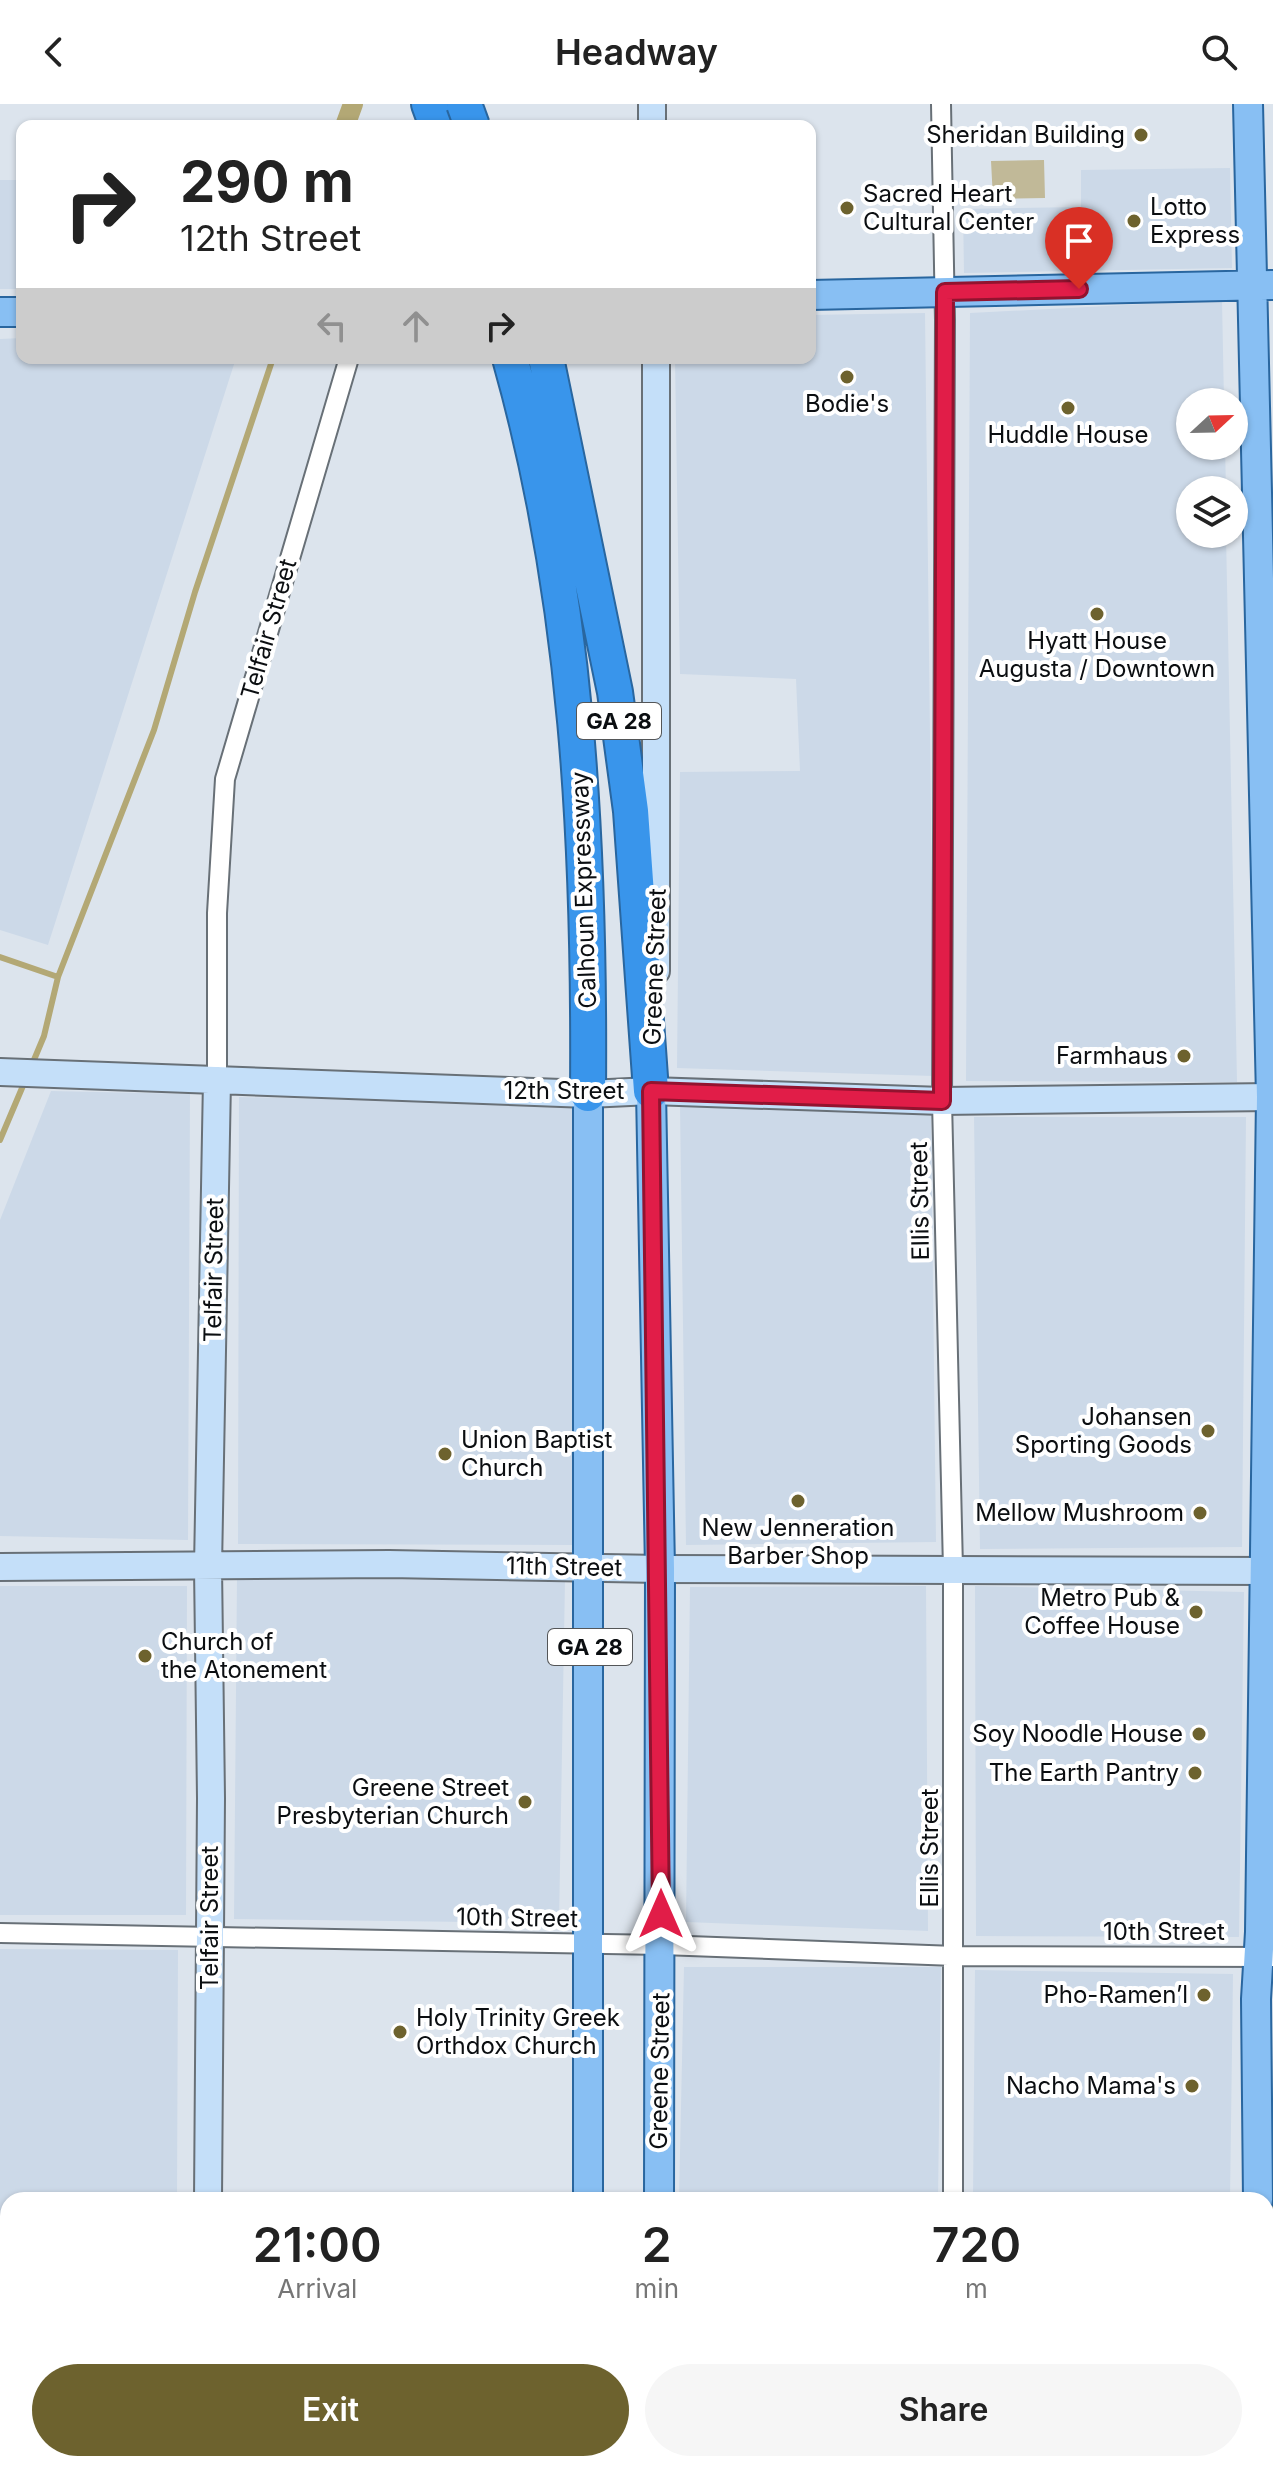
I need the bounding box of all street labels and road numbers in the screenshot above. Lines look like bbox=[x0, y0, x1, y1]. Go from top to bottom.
street label: Telfair Street bbox=[235, 555, 302, 702]
road number: GA 28 bbox=[577, 703, 661, 739]
street label: Calhoun Expressway bbox=[565, 771, 602, 1009]
street label: Greene Street bbox=[637, 888, 672, 1046]
street label: 12th Street bbox=[504, 1076, 625, 1105]
street label: Ellis Street bbox=[904, 1141, 935, 1261]
street label: Telfair Street bbox=[198, 1197, 229, 1343]
street label: 11th Street bbox=[506, 1551, 623, 1582]
road number: GA 28 bbox=[548, 1629, 632, 1665]
street label: Ellis Street bbox=[915, 1788, 944, 1908]
street label: Telfair Street bbox=[195, 1845, 224, 1990]
street label: 10th Street bbox=[456, 1902, 578, 1933]
street label: 10th Street bbox=[1103, 1917, 1225, 1946]
street label: Greene Street bbox=[644, 1992, 675, 2150]

